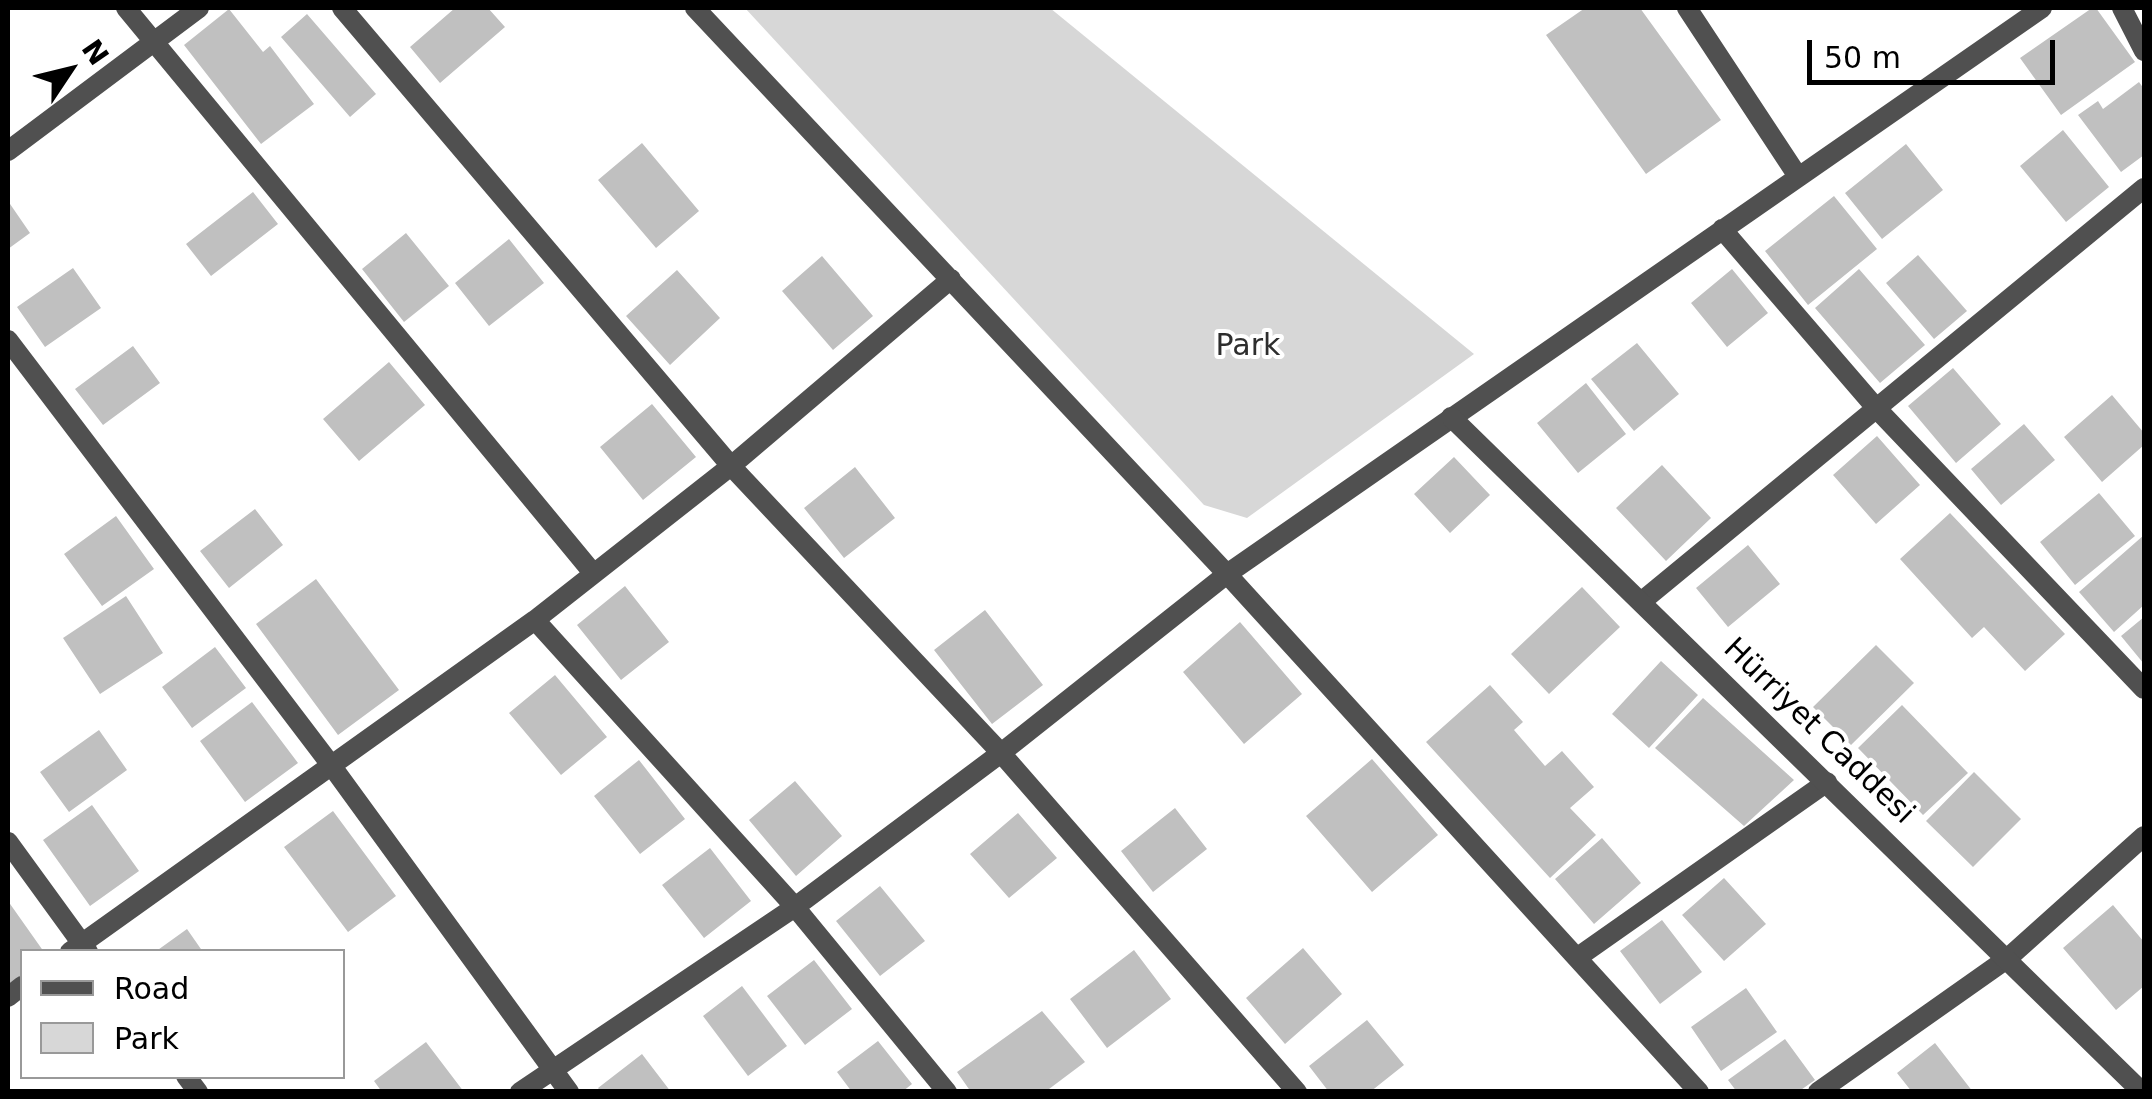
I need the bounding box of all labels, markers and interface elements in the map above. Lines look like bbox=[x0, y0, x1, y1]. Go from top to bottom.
north arrow bbox=[20, 20, 120, 120]
scale bar bbox=[1812, 20, 2060, 82]
text: N bbox=[75, 33, 115, 72]
text: 50 m bbox=[1824, 40, 1901, 75]
park label: Park bbox=[1216, 329, 1280, 365]
street label: Hürriyet Caddesi bbox=[1715, 632, 1921, 832]
legend bbox=[20, 949, 345, 1079]
text: Road bbox=[114, 971, 189, 1006]
text: Park bbox=[114, 1021, 179, 1056]

